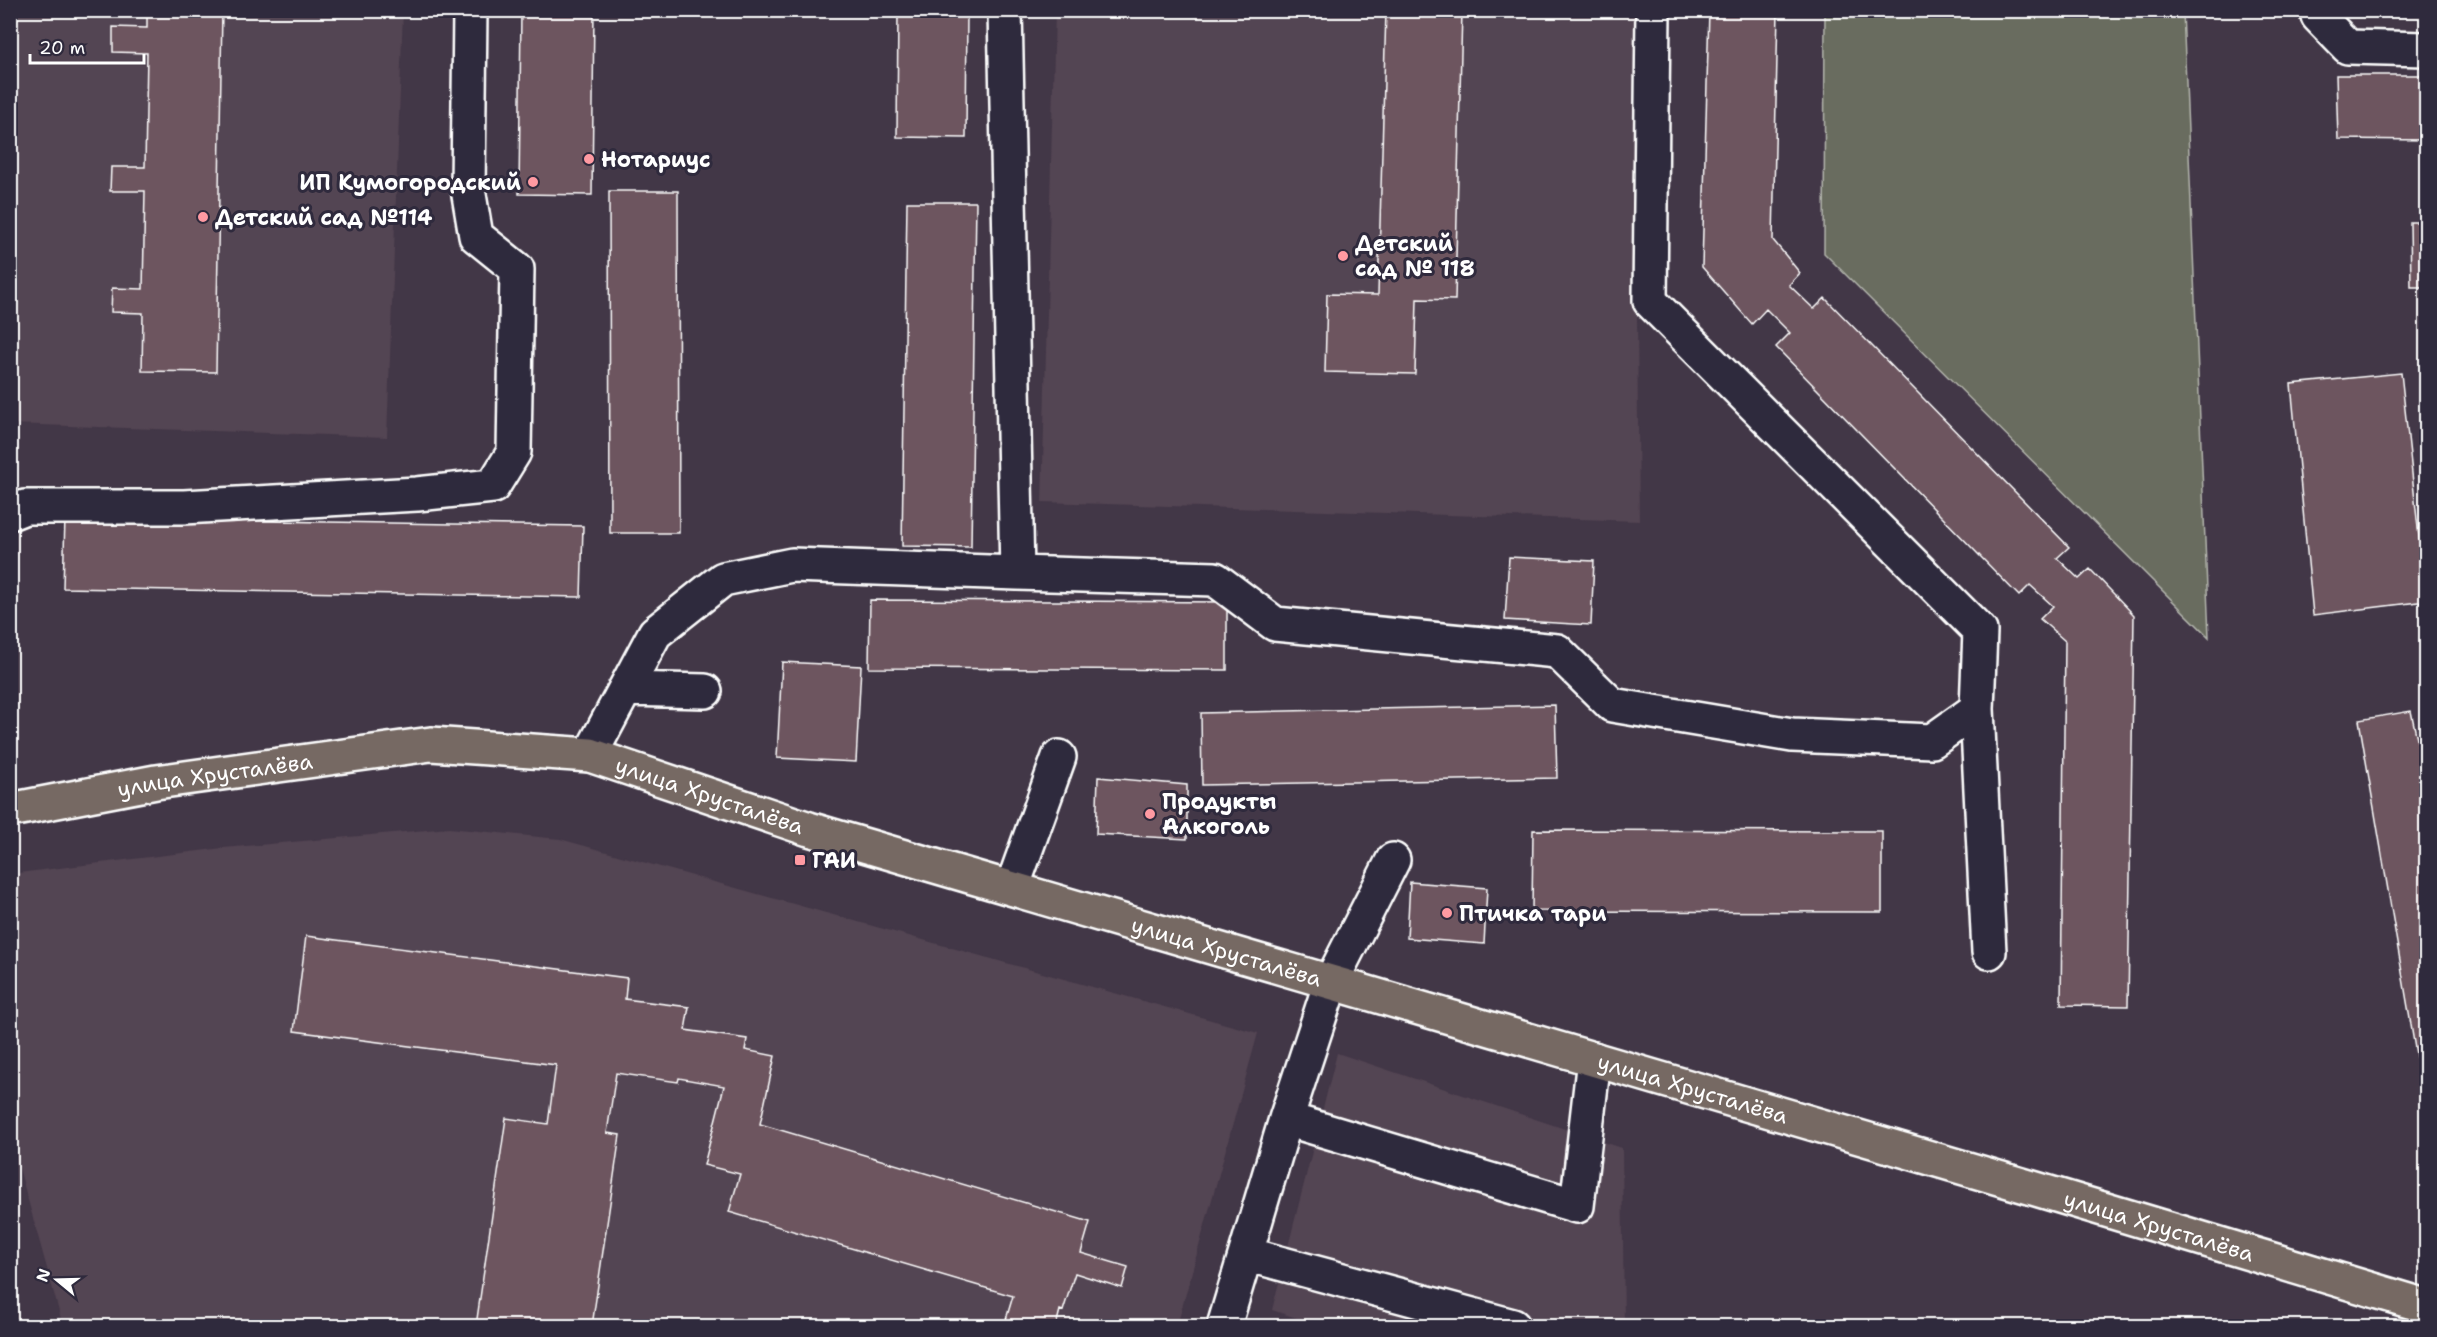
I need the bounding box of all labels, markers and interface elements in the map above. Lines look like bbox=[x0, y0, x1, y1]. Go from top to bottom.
scale bar bbox=[30, 27, 144, 65]
text: 20 m bbox=[39, 36, 85, 60]
place label: Нотариус bbox=[601, 145, 711, 174]
marker: Нотариус bbox=[582, 152, 596, 166]
place label: ИП Кумогородский bbox=[299, 168, 521, 197]
marker: ИП Кумогородский bbox=[526, 175, 540, 189]
place label: Детский сад №114 bbox=[215, 203, 433, 232]
marker: Детский сад №114 bbox=[196, 210, 210, 224]
place label: Детский сад № 118 bbox=[1355, 229, 1475, 283]
marker: Детский сад № 118 bbox=[1336, 249, 1350, 263]
street label: улица Хрусталёва bbox=[115, 746, 315, 804]
street label: улица Хрусталёва bbox=[612, 751, 808, 841]
place label: Продукты Алкоголь bbox=[1162, 787, 1276, 841]
marker: Продукты Алкоголь bbox=[1143, 807, 1157, 821]
place label: ГАИ bbox=[812, 846, 856, 875]
marker: ГАИ bbox=[793, 853, 807, 867]
place label: Птичка тари bbox=[1459, 899, 1606, 928]
marker: Птичка тари bbox=[1440, 906, 1454, 920]
street label: улица Хрусталёва bbox=[1128, 910, 1325, 994]
street label: улица Хрусталёва bbox=[1594, 1047, 1792, 1131]
street label: улица Хрусталёва bbox=[2060, 1184, 2258, 1269]
north arrow bbox=[27, 1250, 87, 1310]
text: N bbox=[31, 1266, 55, 1285]

